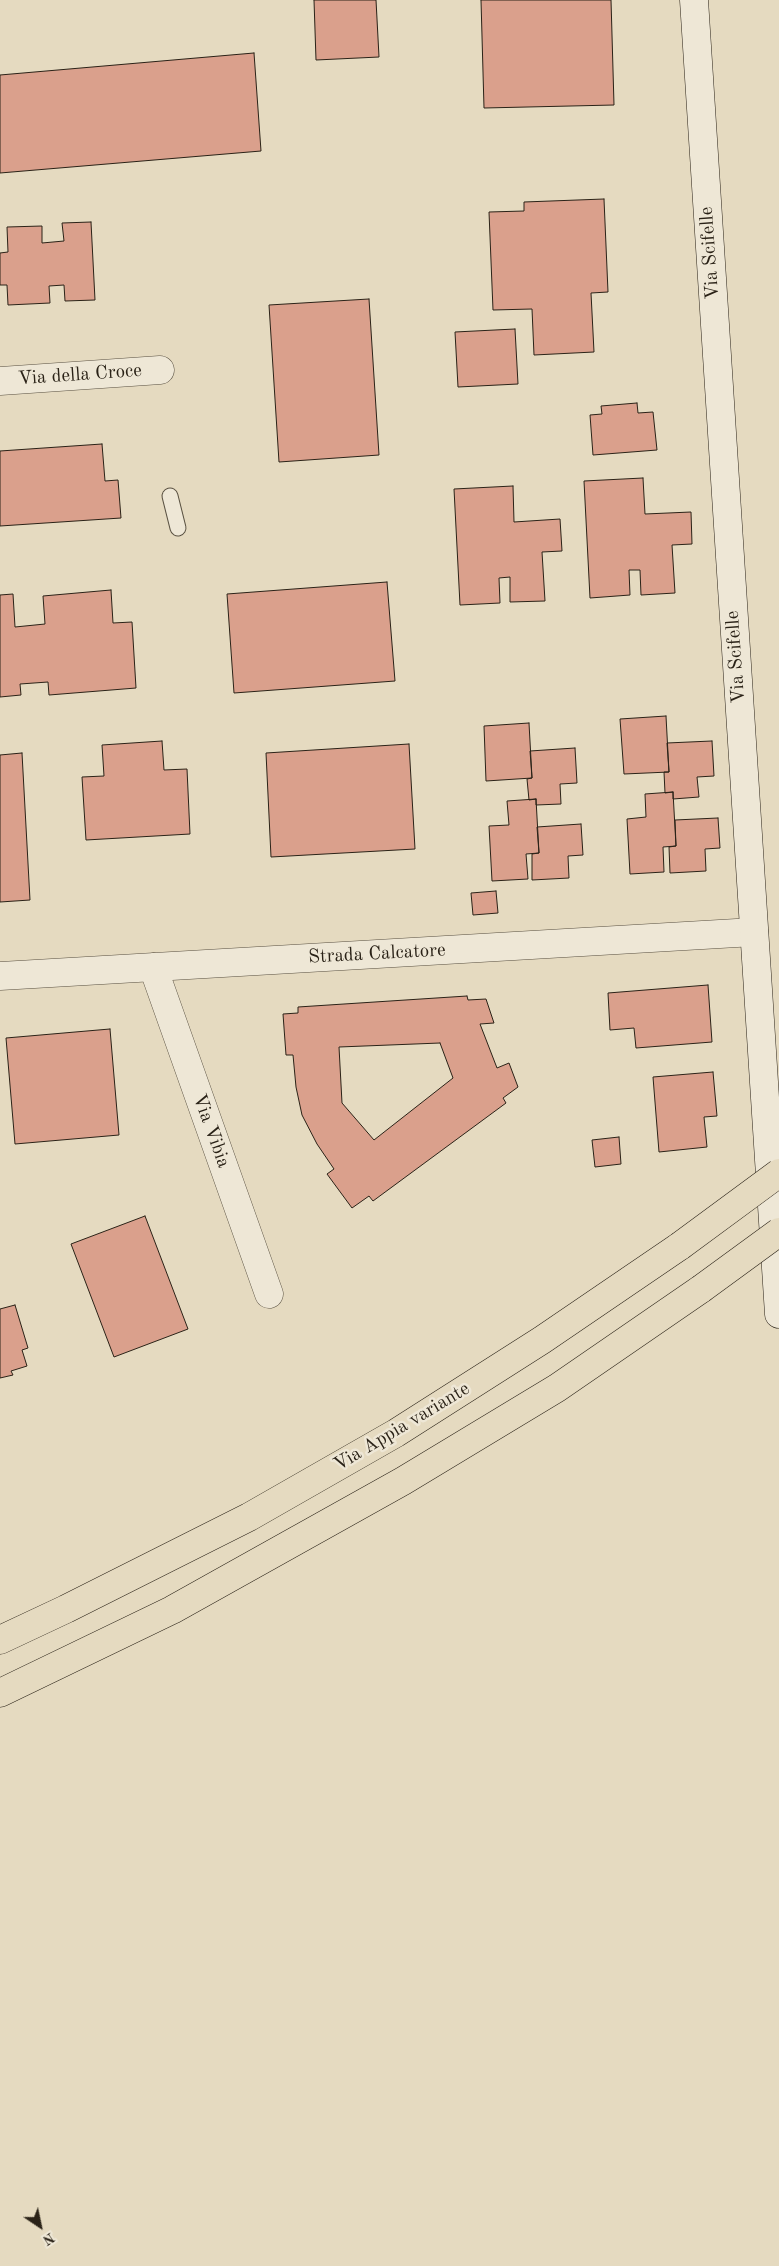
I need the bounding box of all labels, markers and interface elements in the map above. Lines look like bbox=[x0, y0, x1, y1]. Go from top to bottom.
street label: Via Scifelle bbox=[695, 206, 725, 300]
street label: Via della Croce bbox=[17, 359, 143, 391]
street label: Via Scifelle bbox=[721, 610, 751, 704]
street label: Strada Calcatore bbox=[308, 939, 446, 969]
street label: Via Vibia bbox=[187, 1091, 235, 1171]
street label: Via Appia variante bbox=[330, 1377, 474, 1477]
north arrow bbox=[15, 2201, 65, 2251]
text: N bbox=[40, 2230, 57, 2247]

